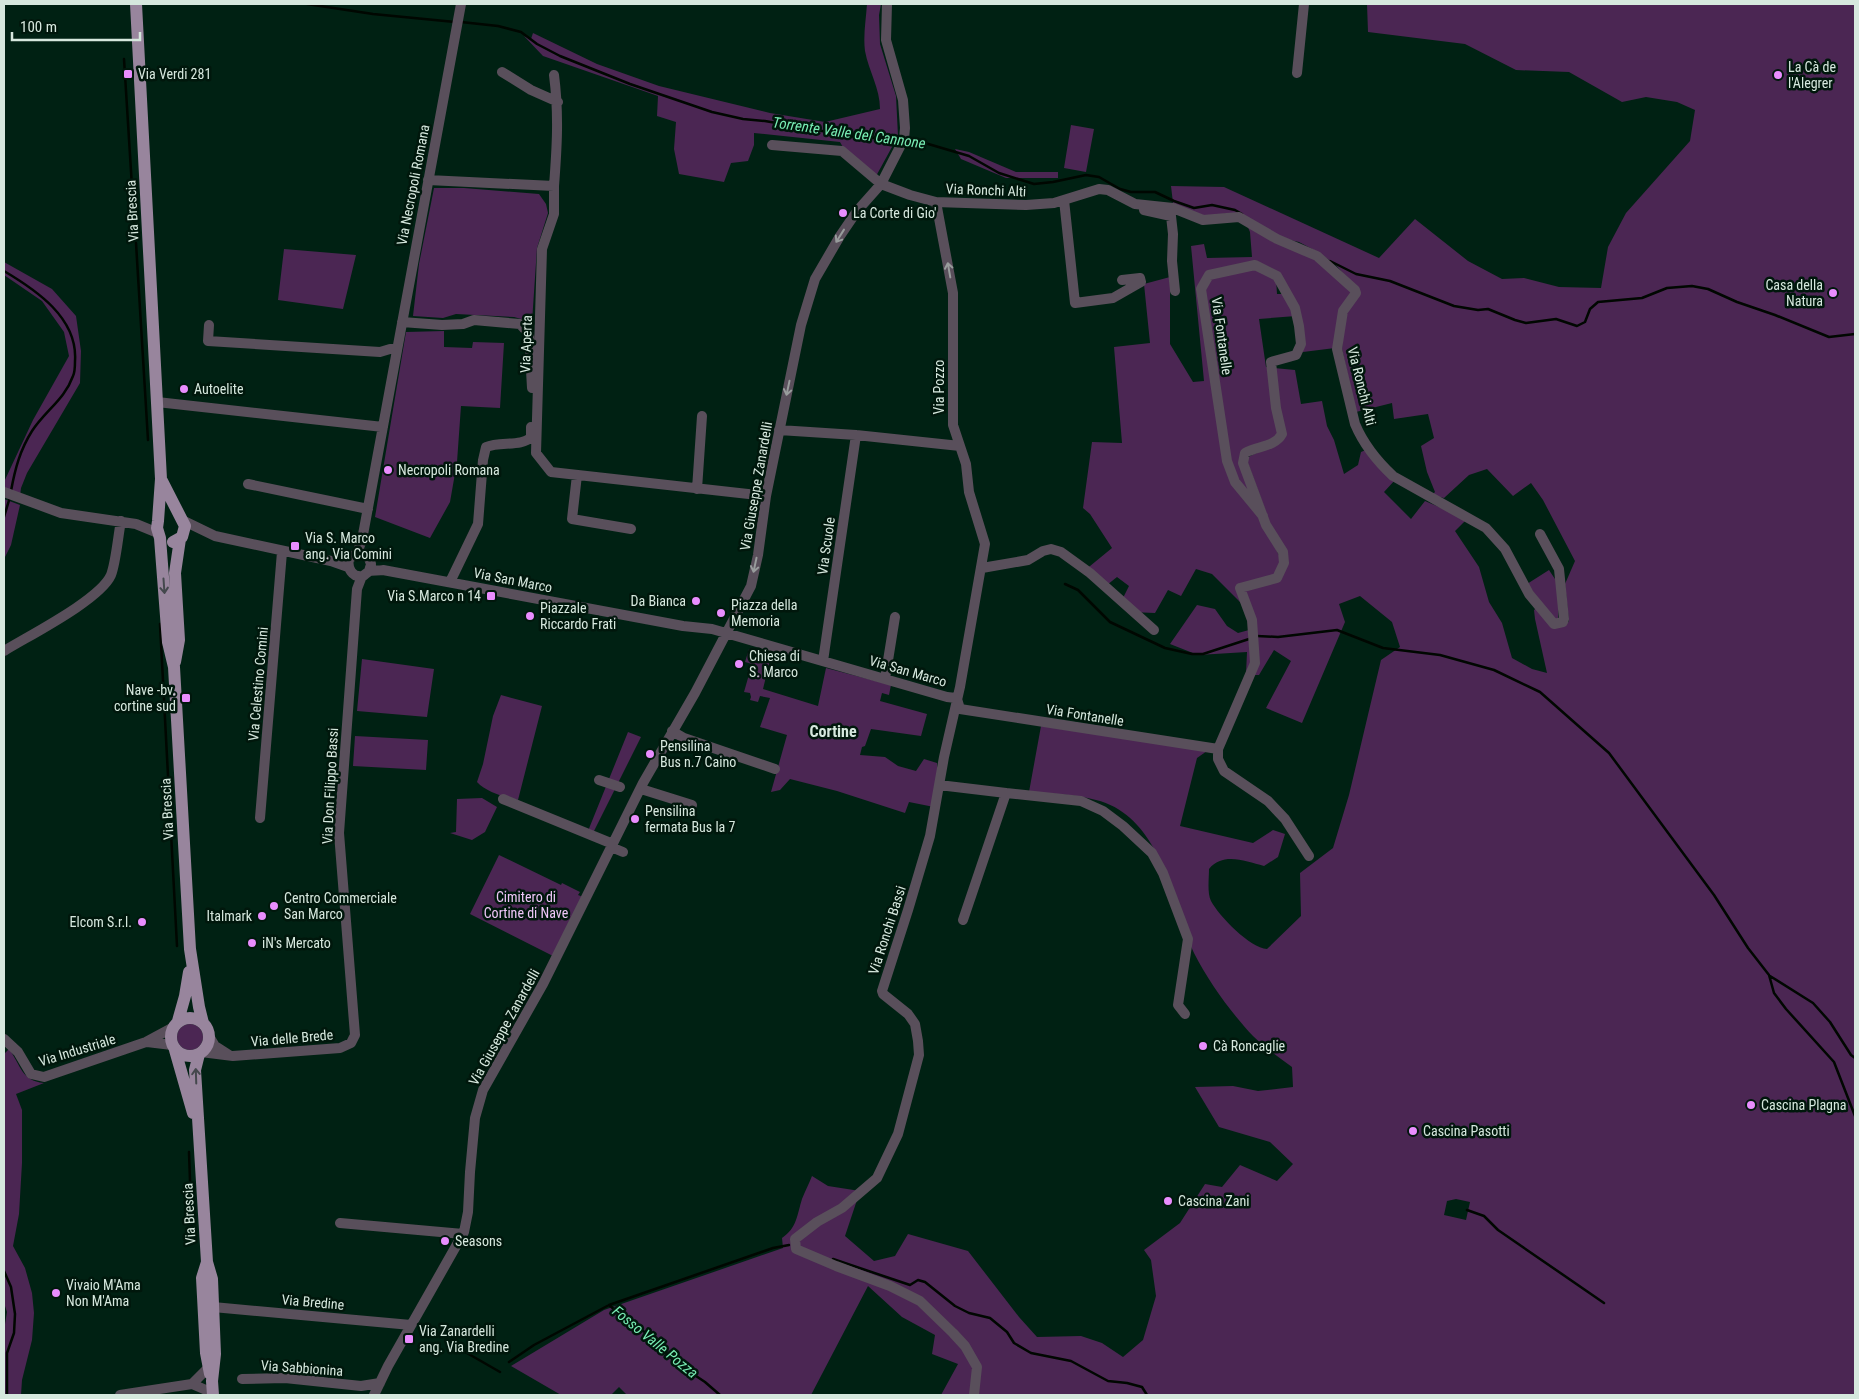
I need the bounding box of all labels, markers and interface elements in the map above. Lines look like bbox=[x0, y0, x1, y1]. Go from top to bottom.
scale bar bbox=[12, 10, 140, 42]
text: 100 m bbox=[20, 18, 57, 36]
place label: La Cà de l'Alegrer bbox=[1788, 59, 1836, 91]
place label: Via Verdi 281 bbox=[138, 66, 211, 82]
marker: Via Verdi 281 bbox=[122, 68, 134, 80]
marker: La Cà de l'Alegrer bbox=[1772, 69, 1784, 81]
water label: Torrente Valle del Cannone bbox=[771, 113, 927, 153]
street label: Via Necropoli Romana bbox=[393, 123, 433, 247]
street label: Via Brescia bbox=[122, 180, 142, 242]
street label: Via Ronchi Alti bbox=[945, 181, 1027, 199]
place label: La Corte di Gio' bbox=[853, 205, 936, 221]
marker: La Corte di Gio' bbox=[837, 207, 849, 219]
one-way arrow bbox=[835, 228, 845, 242]
one-way arrow bbox=[943, 262, 953, 278]
place label: Casa della Natura bbox=[1765, 277, 1823, 309]
marker: Casa della Natura bbox=[1827, 287, 1839, 299]
street label: Via Fontanelle bbox=[1209, 296, 1235, 376]
street label: Via Aperta bbox=[517, 315, 535, 373]
street label: Via Ronchi Alti bbox=[1344, 345, 1380, 427]
street label: Via Pozzo bbox=[931, 360, 947, 414]
one-way arrow bbox=[783, 380, 792, 396]
place label: Autoelite bbox=[194, 381, 244, 397]
marker: Autoelite bbox=[178, 383, 190, 395]
street label: Via Giuseppe Zanardelli bbox=[737, 420, 775, 552]
place label: Necropoli Romana bbox=[398, 462, 500, 478]
marker: Necropoli Romana bbox=[382, 464, 394, 476]
street label: Via Scuole bbox=[814, 516, 838, 576]
place label: Via S. Marco ang. Via Comini bbox=[305, 530, 392, 562]
marker: Via S. Marco ang. Via Comini bbox=[289, 540, 301, 552]
one-way arrow bbox=[750, 557, 760, 573]
street label: Via San Marco bbox=[472, 565, 554, 595]
one-way arrow bbox=[160, 578, 169, 594]
place label: Via S.Marco n 14 bbox=[387, 588, 481, 604]
marker: Via S.Marco n 14 bbox=[485, 590, 497, 602]
place label: Da Bianca bbox=[631, 593, 686, 609]
marker: Da Bianca bbox=[690, 595, 702, 607]
place label: Piazza della Memoria bbox=[731, 597, 798, 629]
place label: Piazzale Riccardo Frati bbox=[540, 600, 616, 632]
marker: Piazza della Memoria bbox=[715, 607, 727, 619]
marker: Piazzale Riccardo Frati bbox=[524, 610, 536, 622]
street label: Via Celestino Comini bbox=[245, 626, 271, 742]
place label: Chiesa di S. Marco bbox=[749, 648, 800, 680]
street label: Via San Marco bbox=[867, 652, 949, 690]
marker: Chiesa di S. Marco bbox=[733, 658, 745, 670]
place label: Nave -bv. cortine sud bbox=[114, 682, 176, 714]
marker: Nave -bv. cortine sud bbox=[180, 692, 192, 704]
street label: Via Fontanelle bbox=[1045, 701, 1125, 729]
district label: Cortine bbox=[809, 722, 857, 741]
street label: Via Don Filippo Bassi bbox=[319, 727, 341, 845]
place label: Pensilina Bus n.7 Caino bbox=[660, 738, 736, 770]
marker: Pensilina Bus n.7 Caino bbox=[644, 748, 656, 760]
street label: Via Brescia bbox=[157, 778, 177, 840]
place label: Pensilina fermata Bus la 7 bbox=[645, 803, 736, 835]
marker: Pensilina fermata Bus la 7 bbox=[629, 813, 641, 825]
street label: Via Ronchi Bassi bbox=[865, 884, 909, 976]
park label: Cimitero di Cortine di Nave bbox=[484, 889, 569, 921]
place label: Centro Commerciale San Marco bbox=[284, 890, 397, 922]
marker: Centro Commerciale San Marco bbox=[268, 900, 280, 912]
place label: Italmark bbox=[207, 908, 253, 924]
marker: Italmark bbox=[256, 910, 268, 922]
place label: Elcom S.r.l. bbox=[70, 914, 132, 930]
marker: Elcom S.r.l. bbox=[136, 916, 148, 928]
place label: iN's Mercato bbox=[262, 935, 331, 951]
marker: iN's Mercato bbox=[246, 937, 258, 949]
street label: Via Giuseppe Zanardelli bbox=[465, 966, 543, 1088]
street label: Via delle Brede bbox=[250, 1026, 334, 1050]
street label: Via Industriale bbox=[37, 1031, 118, 1069]
place label: Cà Roncaglie bbox=[1213, 1038, 1286, 1054]
marker: Cà Roncaglie bbox=[1197, 1040, 1209, 1052]
one-way arrow bbox=[191, 1069, 201, 1085]
place label: Cascina Plagna bbox=[1761, 1097, 1846, 1113]
marker: Cascina Plagna bbox=[1745, 1099, 1757, 1111]
place label: Cascina Pasotti bbox=[1423, 1123, 1510, 1139]
marker: Cascina Pasotti bbox=[1407, 1125, 1419, 1137]
street label: Via Brescia bbox=[179, 1183, 199, 1245]
place label: Cascina Zani bbox=[1178, 1193, 1249, 1209]
marker: Cascina Zani bbox=[1162, 1195, 1174, 1207]
place label: Seasons bbox=[455, 1233, 502, 1249]
marker: Seasons bbox=[439, 1235, 451, 1247]
place label: Vivaio M'Ama Non M'Ama bbox=[66, 1277, 141, 1309]
marker: Vivaio M'Ama Non M'Ama bbox=[50, 1287, 62, 1299]
street label: Via Bredine bbox=[281, 1291, 345, 1313]
water label: Fosso Valle Pozza bbox=[609, 1302, 701, 1382]
place label: Via Zanardelli ang. Via Bredine bbox=[419, 1323, 510, 1355]
marker: Via Zanardelli ang. Via Bredine bbox=[403, 1333, 415, 1345]
street label: Via Sabbionina bbox=[260, 1357, 344, 1379]

